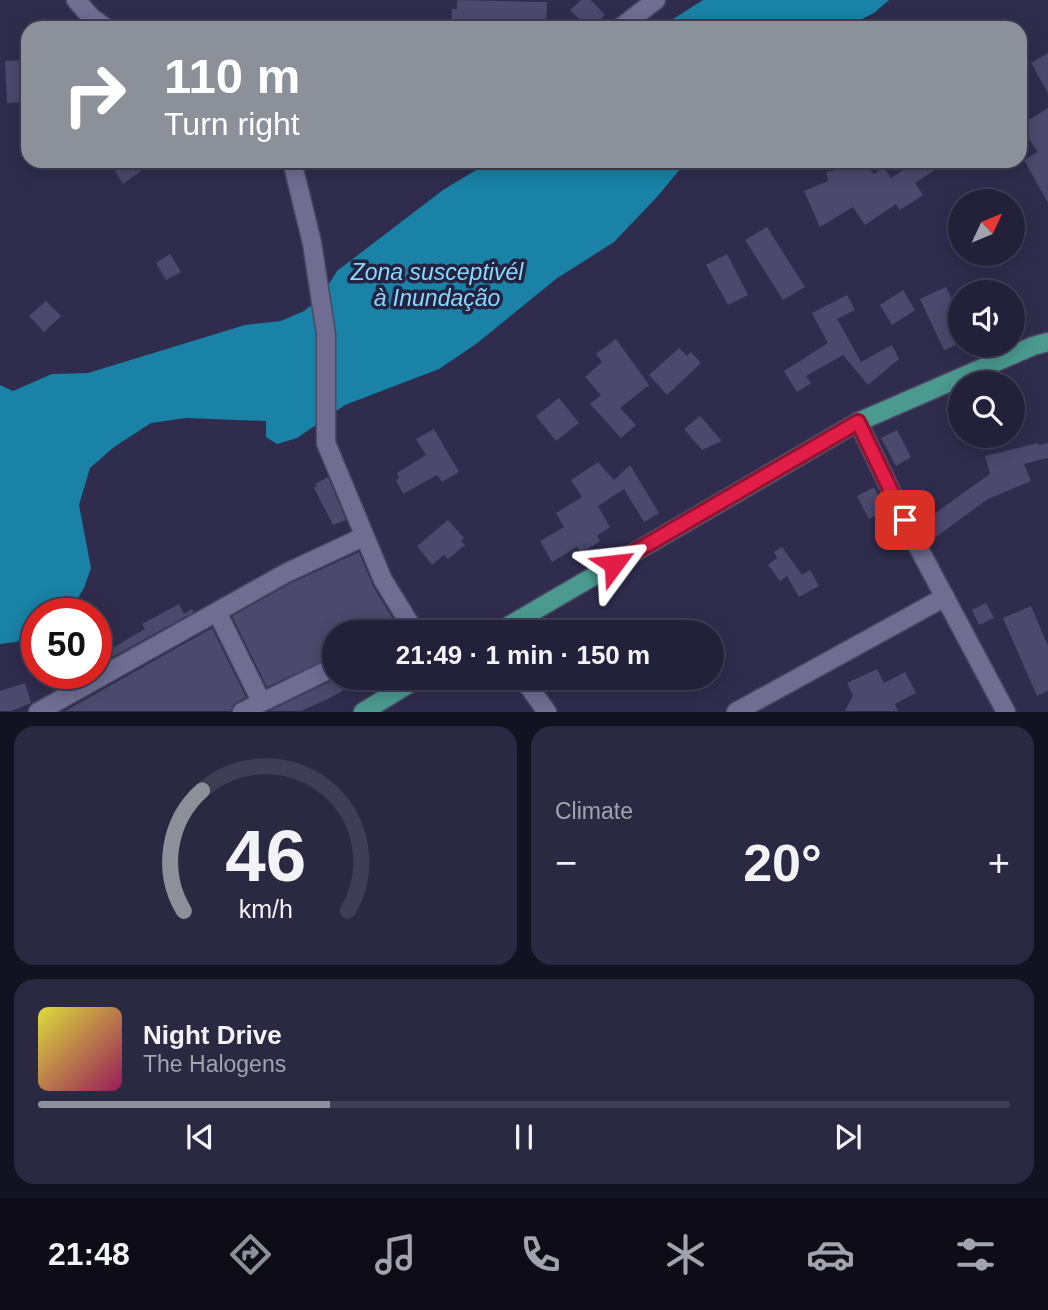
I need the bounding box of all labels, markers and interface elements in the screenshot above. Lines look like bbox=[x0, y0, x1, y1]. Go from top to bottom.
icon: right bbox=[49, 49, 140, 140]
text: 110 m bbox=[164, 49, 300, 103]
text: Turn right bbox=[164, 106, 300, 142]
north arrow bbox=[948, 189, 1026, 266]
map controls bbox=[948, 189, 1025, 448]
water label: Zona susceptivél à Inundação bbox=[350, 259, 524, 311]
button: sound bbox=[948, 280, 1025, 357]
button: search bbox=[948, 371, 1025, 448]
pin bbox=[875, 490, 935, 550]
icon: arrive bbox=[886, 501, 924, 539]
position arrow bbox=[577, 527, 651, 601]
speed limit sign: 50 bbox=[21, 598, 112, 689]
text: 21:49 · 1 min · 150 m bbox=[396, 640, 650, 670]
text: Climate bbox=[555, 798, 633, 824]
text: 46 bbox=[225, 816, 306, 897]
text: 20° bbox=[743, 834, 822, 892]
text: − bbox=[555, 842, 577, 884]
text: + bbox=[988, 842, 1010, 884]
text: km/h bbox=[238, 895, 293, 923]
text: Night Drive bbox=[143, 1020, 282, 1050]
text: The Halogens bbox=[143, 1051, 286, 1077]
icon: previous bbox=[181, 1118, 219, 1156]
icon: pause bbox=[505, 1118, 543, 1156]
icon: next bbox=[829, 1118, 867, 1156]
icon: directions bbox=[226, 1230, 275, 1279]
icon: music bbox=[371, 1230, 420, 1279]
icon: phone bbox=[516, 1230, 565, 1279]
icon: climate bbox=[661, 1230, 710, 1279]
icon: car bbox=[806, 1230, 855, 1279]
icon: filters bbox=[951, 1230, 1000, 1279]
text: 21:48 bbox=[48, 1236, 130, 1272]

